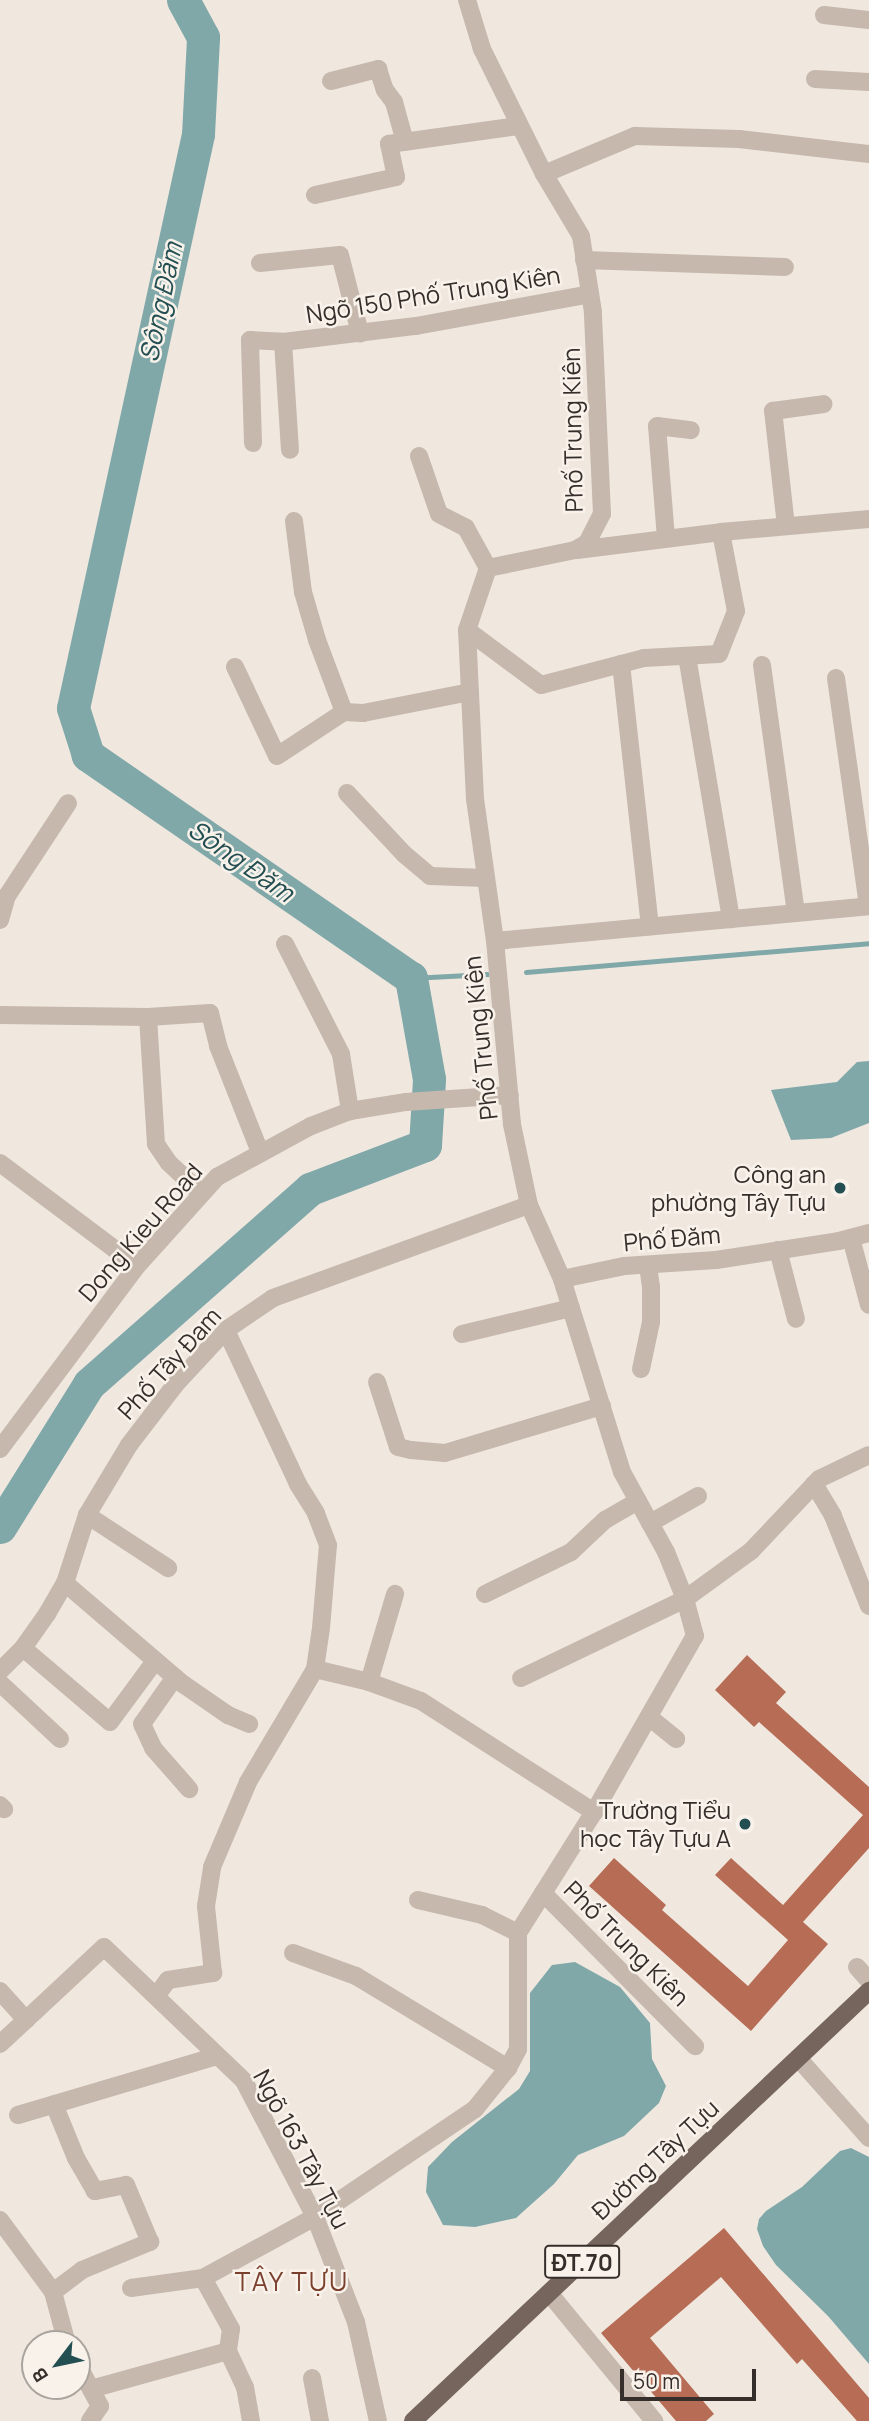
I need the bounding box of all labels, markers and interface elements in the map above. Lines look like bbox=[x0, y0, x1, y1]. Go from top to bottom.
water label: Sông Đăm bbox=[133, 239, 189, 365]
street label: Ngõ 150 Phố Trung Kiên bbox=[304, 260, 562, 328]
street label: Phố Trung Kiên bbox=[556, 347, 588, 513]
water label: Sông Đăm bbox=[182, 813, 300, 909]
street label: Phố Trung Kiên bbox=[457, 955, 503, 1121]
street label: Dong Kieu Road bbox=[72, 1157, 208, 1307]
place label: Công an phường Tây Tựu bbox=[651, 1160, 826, 1216]
marker: Công an phường Tây Tựu bbox=[832, 1180, 848, 1196]
street label: Phố Đăm bbox=[622, 1219, 722, 1257]
street label: Phố Tây Đam bbox=[111, 1301, 227, 1425]
place label: Trường Tiểu học Tây Tựu A bbox=[580, 1796, 731, 1852]
marker: Trường Tiểu học Tây Tựu A bbox=[737, 1816, 753, 1832]
street label: Phố Trung Kiên bbox=[559, 1875, 695, 2011]
street label: Ngõ 163 Tây Tựu bbox=[248, 2064, 356, 2234]
street label: Đường Tây Tựu bbox=[586, 2093, 724, 2225]
road number: ĐT.70 bbox=[544, 2242, 620, 2282]
district label: TÂY TỰU bbox=[235, 2266, 349, 2298]
north arrow bbox=[21, 2330, 91, 2400]
scale bar bbox=[624, 2354, 760, 2398]
text: B bbox=[26, 2363, 54, 2387]
text: 50 m bbox=[633, 2367, 680, 2395]

